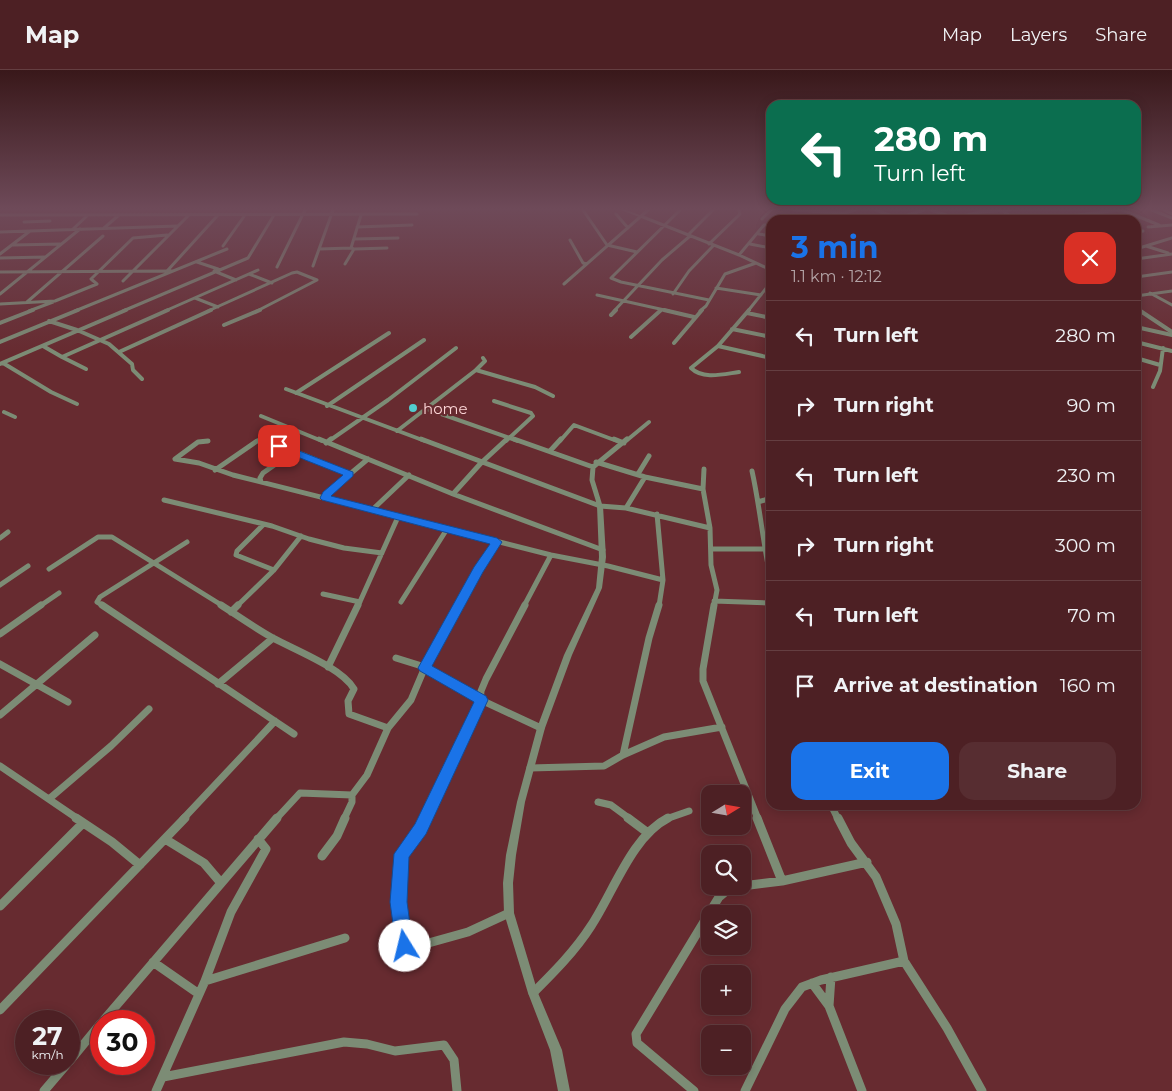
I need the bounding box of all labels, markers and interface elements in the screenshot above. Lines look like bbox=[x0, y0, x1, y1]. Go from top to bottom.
text: Map bbox=[25, 20, 79, 49]
text: Map bbox=[942, 24, 982, 46]
text: Layers bbox=[1010, 24, 1067, 46]
text: Share bbox=[1095, 24, 1147, 46]
text: 280 m bbox=[874, 117, 988, 160]
icon: left bbox=[791, 120, 856, 185]
text: Turn left bbox=[874, 160, 966, 187]
text: 3 min bbox=[791, 229, 878, 266]
button: close bbox=[1064, 232, 1116, 284]
text: 1.1 km · 12:12 bbox=[791, 267, 882, 286]
icon: left bbox=[791, 322, 819, 350]
text: Turn left bbox=[834, 324, 919, 347]
text: 280 m bbox=[1055, 324, 1116, 347]
icon: right bbox=[791, 392, 819, 420]
text: Turn right bbox=[834, 394, 934, 417]
text: 90 m bbox=[1067, 394, 1116, 417]
place label: home bbox=[423, 399, 468, 418]
marker: home bbox=[407, 402, 419, 414]
pin bbox=[258, 425, 300, 467]
icon: arrive bbox=[265, 432, 293, 460]
icon: left bbox=[791, 462, 819, 490]
text: Turn left bbox=[834, 464, 919, 487]
text: 230 m bbox=[1057, 464, 1116, 487]
icon: right bbox=[791, 532, 819, 560]
text: Turn right bbox=[834, 534, 934, 557]
text: 300 m bbox=[1055, 534, 1116, 557]
icon: left bbox=[791, 602, 819, 630]
text: Turn left bbox=[834, 604, 919, 627]
text: 70 m bbox=[1067, 604, 1116, 627]
icon: arrive bbox=[791, 672, 819, 700]
text: Arrive at destination bbox=[834, 674, 1038, 697]
text: 160 m bbox=[1060, 674, 1116, 697]
button: Exit bbox=[791, 742, 949, 800]
button: Share bbox=[959, 742, 1116, 800]
north arrow bbox=[701, 785, 751, 835]
map controls bbox=[701, 785, 751, 1075]
button: search bbox=[701, 845, 751, 895]
button: layers bbox=[701, 905, 751, 955]
position arrow bbox=[378, 919, 430, 971]
button: + bbox=[701, 965, 751, 1015]
speed limit sign: 30 bbox=[90, 1010, 155, 1075]
text: 27 bbox=[32, 1021, 63, 1051]
button: − bbox=[701, 1025, 751, 1075]
text: km/h bbox=[31, 1047, 64, 1062]

